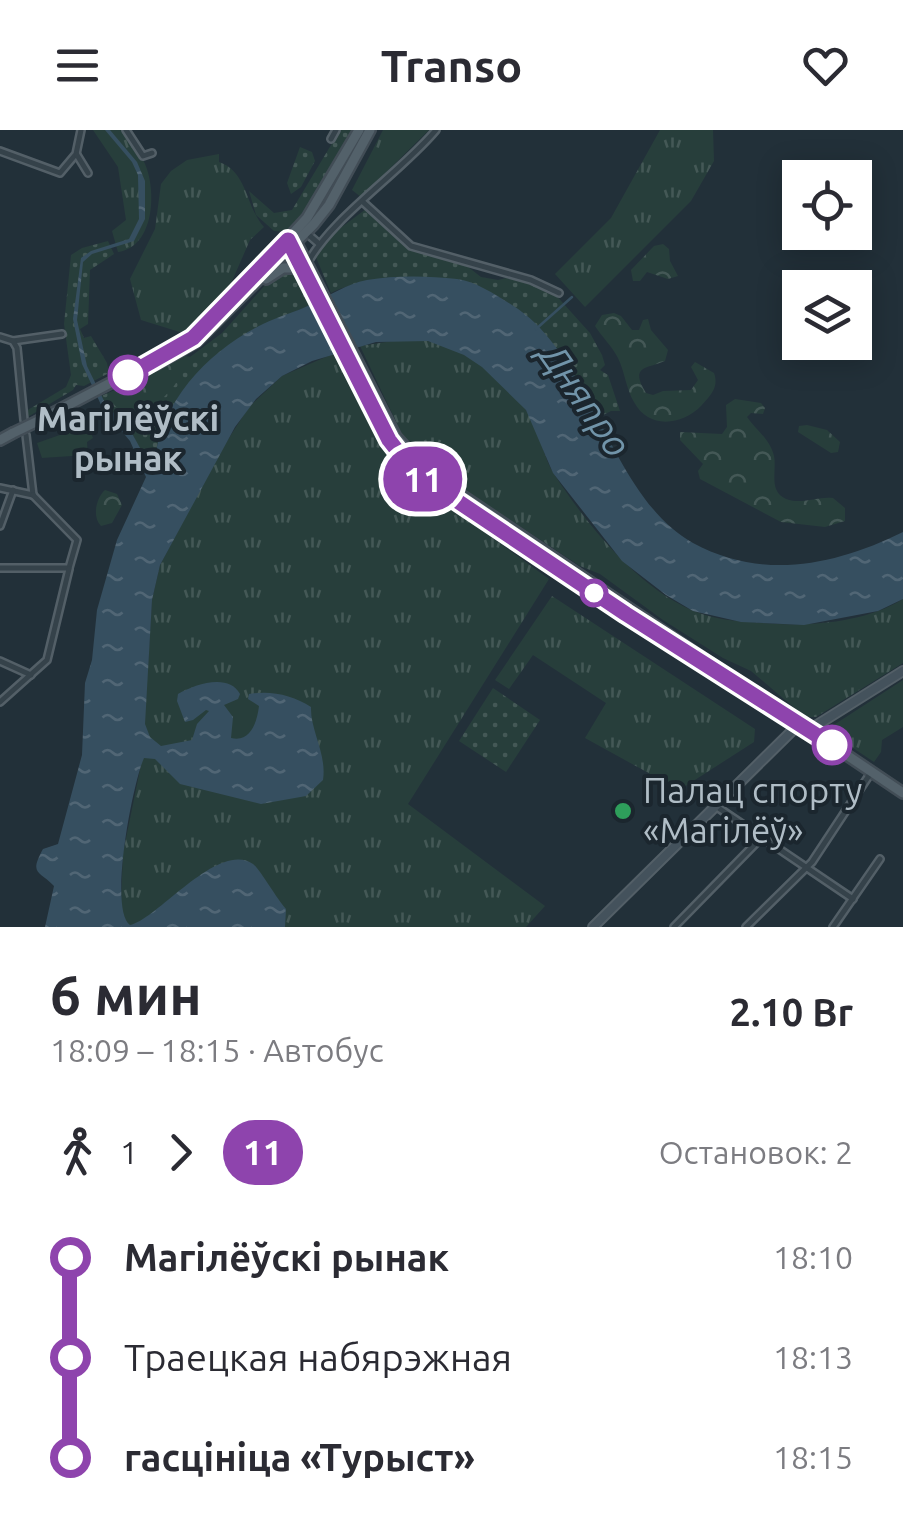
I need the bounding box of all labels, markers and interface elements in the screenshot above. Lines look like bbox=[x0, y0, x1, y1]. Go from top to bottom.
icon: menu bbox=[50, 38, 105, 93]
icon: heart bbox=[798, 38, 853, 93]
text: Transo bbox=[381, 40, 522, 91]
map controls bbox=[782, 160, 872, 360]
button: locate bbox=[782, 160, 872, 250]
button: layers bbox=[782, 270, 872, 360]
water label: Дняпро bbox=[530, 332, 640, 464]
marker: Магілёўскі рынак bbox=[109, 356, 147, 394]
place label: Магілёўскі рынак bbox=[37, 398, 219, 478]
line badge: 11 bbox=[378, 446, 468, 512]
text: 11 bbox=[403, 459, 443, 499]
unlabelled marker bbox=[581, 580, 607, 606]
unlabelled marker bbox=[813, 726, 851, 764]
place label: Палац спорту «Магілёў» bbox=[643, 770, 863, 850]
marker: Палац спорту «Магілёў» bbox=[612, 800, 634, 822]
text: 6 мин bbox=[50, 964, 202, 1025]
text: 2.10 Br bbox=[730, 991, 853, 1033]
text: 18:09 – 18:15 · Автобус bbox=[50, 1032, 384, 1068]
icon: walk bbox=[50, 1125, 105, 1180]
icon: forward bbox=[153, 1125, 208, 1180]
text: 11 bbox=[243, 1132, 283, 1172]
text: 1 bbox=[120, 1134, 138, 1170]
text: Остановок: 2 bbox=[659, 1134, 853, 1170]
text: Магілёўскі рынак bbox=[124, 1236, 449, 1278]
text: 18:10 bbox=[773, 1239, 853, 1275]
text: Траецкая набярэжная bbox=[124, 1336, 512, 1378]
text: 18:13 bbox=[773, 1339, 853, 1375]
text: гасцініца «Турыст» bbox=[124, 1436, 475, 1478]
text: 18:15 bbox=[773, 1439, 853, 1475]

